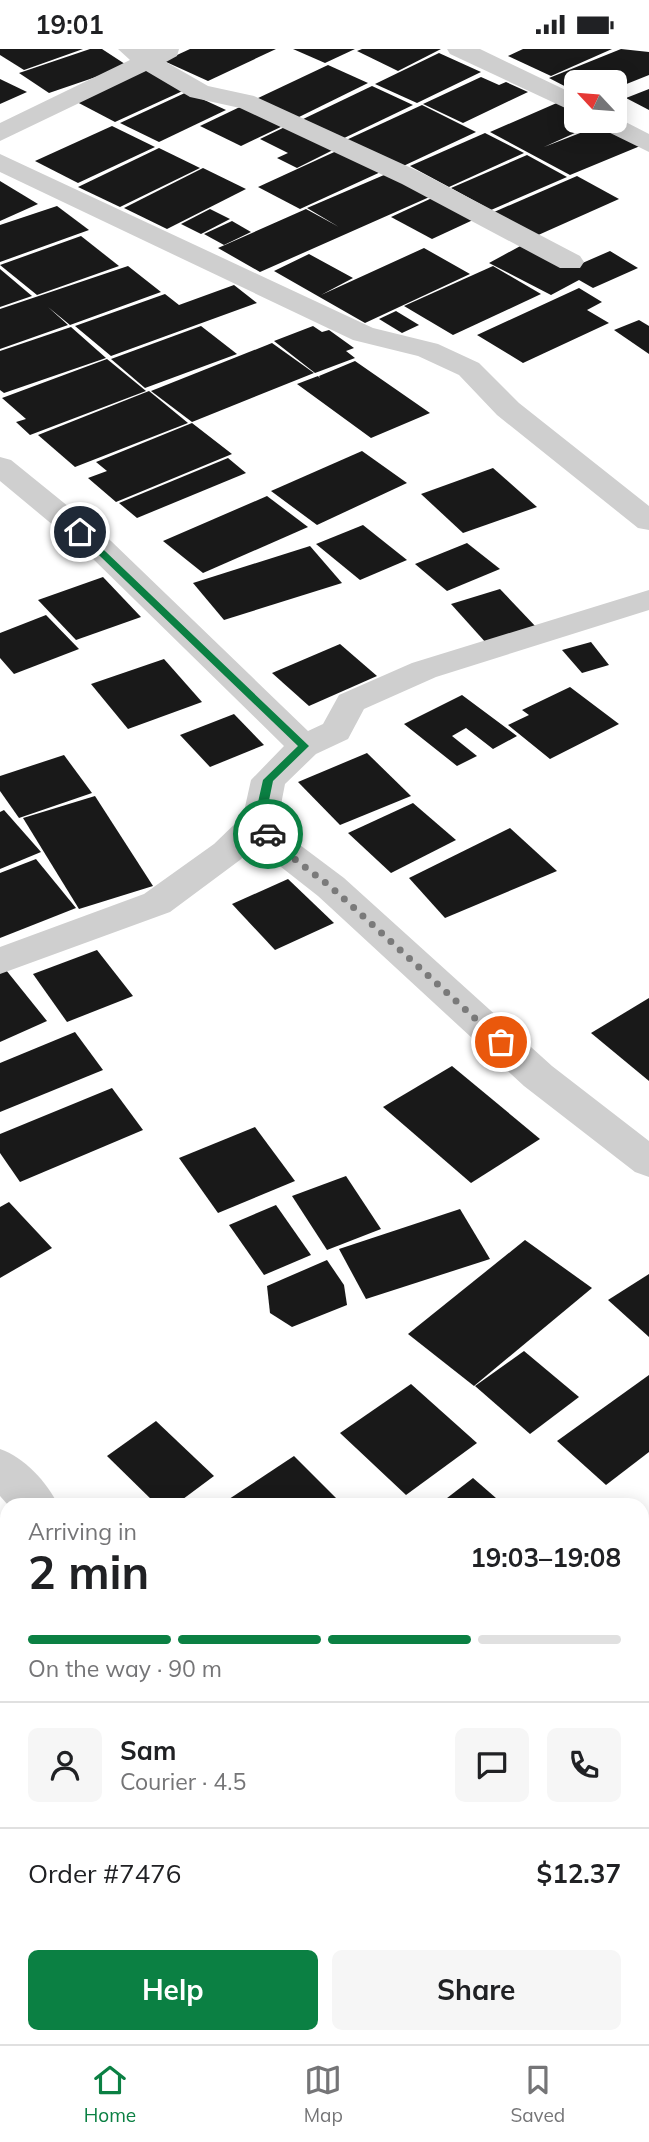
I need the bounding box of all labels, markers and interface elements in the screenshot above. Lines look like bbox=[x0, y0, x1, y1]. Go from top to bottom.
text: 19:01 bbox=[35, 8, 104, 41]
north arrow bbox=[564, 70, 626, 133]
map controls bbox=[564, 70, 627, 133]
pin bbox=[50, 502, 110, 562]
icon: home bbox=[61, 513, 99, 551]
courier bbox=[233, 799, 303, 869]
icon: car bbox=[249, 815, 287, 853]
pin bbox=[471, 1012, 531, 1072]
icon: bag bbox=[482, 1023, 520, 1061]
text: Arriving in bbox=[28, 1517, 137, 1546]
text: 19:03–19:08 bbox=[470, 1541, 621, 1574]
text: 2 min bbox=[28, 1543, 149, 1601]
text: On the way · 90 m bbox=[28, 1654, 222, 1683]
button: person bbox=[28, 1728, 102, 1802]
button: chat bbox=[455, 1728, 529, 1802]
button: phone bbox=[547, 1728, 621, 1802]
text: Sam bbox=[120, 1734, 176, 1767]
text: Courier · 4.5 bbox=[120, 1767, 246, 1796]
text: Order #7476 bbox=[28, 1857, 181, 1890]
text: $12.37 bbox=[537, 1857, 621, 1890]
button: Help bbox=[28, 1950, 318, 2030]
button: Share bbox=[332, 1950, 621, 2030]
tab: Home bbox=[84, 2061, 136, 2127]
tab: Map bbox=[304, 2061, 343, 2127]
tab: Saved bbox=[510, 2061, 565, 2127]

